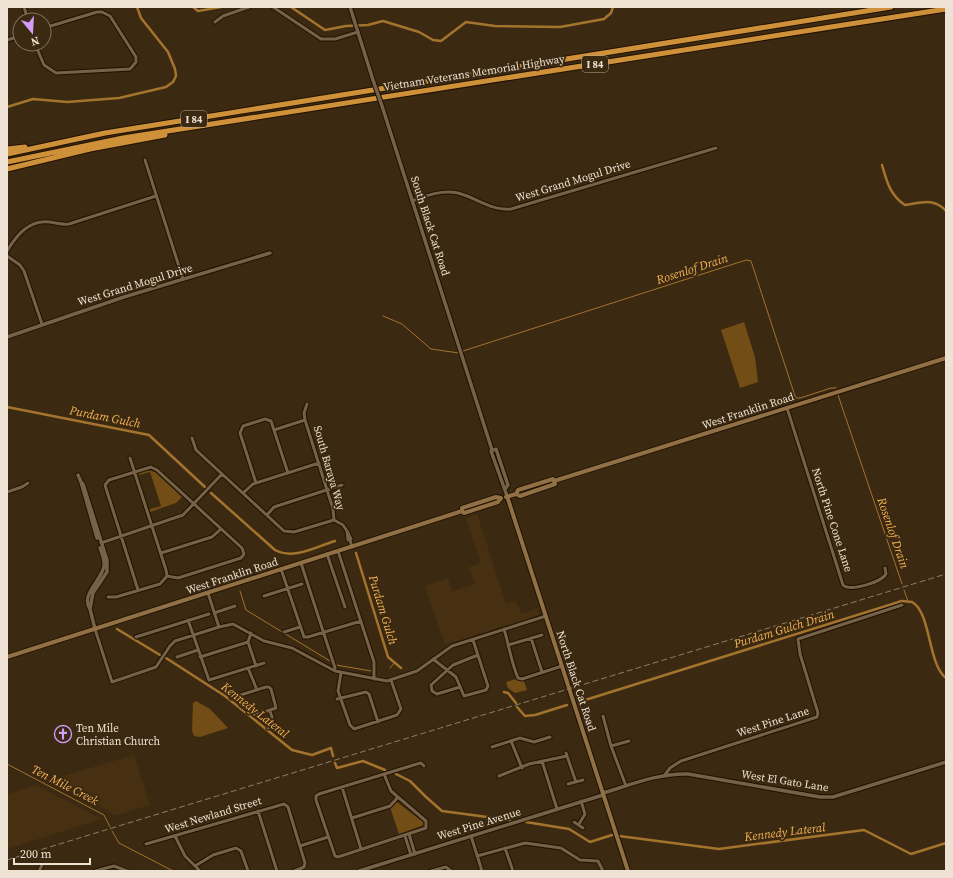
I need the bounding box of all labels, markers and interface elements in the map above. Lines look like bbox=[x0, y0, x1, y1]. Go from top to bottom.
north arrow bbox=[12, 12, 52, 52]
text: N bbox=[29, 33, 41, 49]
street label: Vietnam Veterans Memorial Highway bbox=[382, 51, 566, 95]
road number: I 84 bbox=[582, 56, 608, 72]
road number: I 84 bbox=[181, 111, 207, 127]
street label: West Grand Mogul Drive bbox=[514, 156, 633, 206]
street label: South Black Cat Road bbox=[407, 174, 453, 278]
water label: Rosenlof Drain bbox=[653, 250, 730, 288]
street label: West Grand Mogul Drive bbox=[76, 260, 195, 310]
street label: West Franklin Road bbox=[700, 389, 797, 433]
water label: Purdam Gulch bbox=[67, 402, 142, 432]
street label: South Baraya Way bbox=[310, 424, 348, 512]
street label: North Pine Cone Lane bbox=[808, 466, 856, 574]
water label: Rosenlof Drain bbox=[873, 494, 913, 571]
street label: West Franklin Road bbox=[184, 554, 281, 598]
water label: Purdam Gulch bbox=[365, 572, 401, 647]
water label: Purdam Gulch Drain bbox=[731, 606, 836, 652]
street label: North Black Cat Road bbox=[553, 629, 600, 734]
water label: Kennedy Lateral bbox=[217, 678, 293, 742]
street label: West Pine Lane bbox=[735, 703, 812, 741]
place label: Ten Mile Christian Church bbox=[76, 721, 161, 749]
church icon: Ten Mile Christian Church bbox=[53, 724, 73, 744]
water label: Ten Mile Creek bbox=[29, 761, 102, 809]
street label: West El Gato Lane bbox=[740, 767, 830, 795]
street label: West Newland Street bbox=[163, 793, 264, 837]
street label: West Pine Avenue bbox=[435, 804, 523, 844]
water label: Kennedy Lateral bbox=[743, 819, 827, 845]
scale bar bbox=[14, 840, 90, 866]
text: 200 m bbox=[20, 846, 52, 862]

